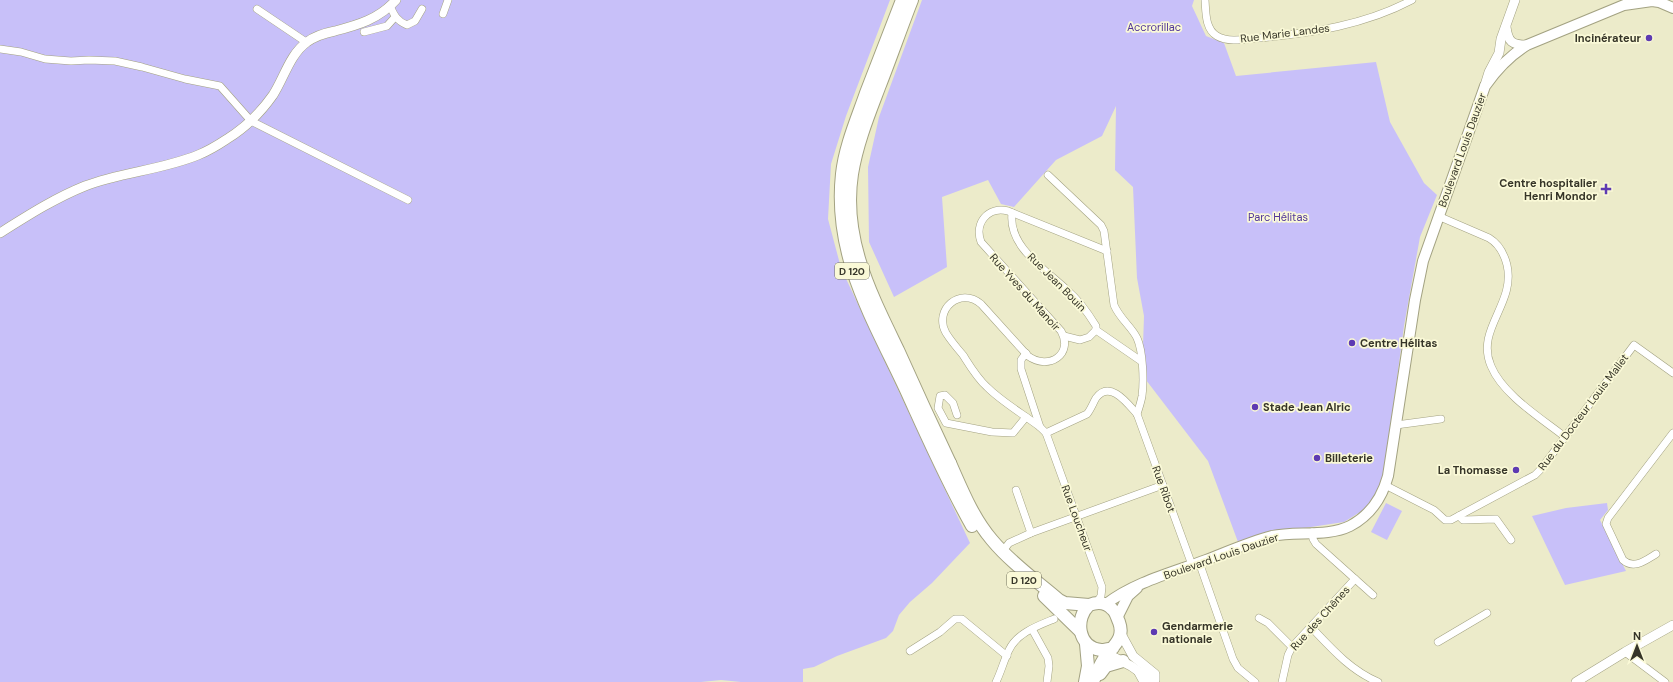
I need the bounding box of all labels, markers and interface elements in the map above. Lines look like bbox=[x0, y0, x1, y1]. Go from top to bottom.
park label: Accrorillac bbox=[1127, 20, 1181, 34]
street label: Rue Marie Landes bbox=[1240, 21, 1330, 45]
place label: Incinérateur bbox=[1575, 31, 1641, 45]
marker: Incinérateur bbox=[1644, 33, 1654, 43]
street label: Boulevard Louis Dauzier bbox=[1435, 91, 1489, 209]
place label: Centre hospitalier Henri Mondor bbox=[1499, 176, 1597, 203]
marker: Centre hospitalier Henri Mondor bbox=[1600, 183, 1612, 195]
park label: Parc Hélitas bbox=[1248, 210, 1308, 224]
street label: Rue Jean Bouin bbox=[1025, 250, 1089, 314]
street label: Rue Yves du Manoir bbox=[987, 251, 1063, 333]
road number: D 120 bbox=[835, 263, 869, 279]
place label: Centre Hélitas bbox=[1360, 336, 1438, 350]
marker: Centre Hélitas bbox=[1347, 338, 1357, 348]
street label: Rue du Docteur Louis Mallet bbox=[1535, 351, 1631, 473]
place label: Stade Jean Alric bbox=[1263, 400, 1351, 414]
marker: Stade Jean Alric bbox=[1250, 402, 1260, 412]
place label: Billeterie bbox=[1325, 451, 1373, 465]
marker: Billeterie bbox=[1312, 453, 1322, 463]
place label: La Thomasse bbox=[1438, 463, 1508, 477]
street label: Rue Ribot bbox=[1149, 464, 1179, 514]
marker: La Thomasse bbox=[1511, 465, 1521, 475]
street label: Rue Loucheur bbox=[1059, 483, 1095, 553]
street label: Boulevard Louis Dauzier bbox=[1162, 530, 1280, 582]
road number: D 120 bbox=[1007, 572, 1041, 588]
street label: Rue des Chênes bbox=[1287, 583, 1353, 653]
place label: Gendarmerie nationale bbox=[1162, 619, 1234, 646]
north arrow bbox=[1617, 626, 1657, 666]
marker: Gendarmerie nationale bbox=[1149, 627, 1159, 637]
text: N bbox=[1633, 629, 1641, 643]

